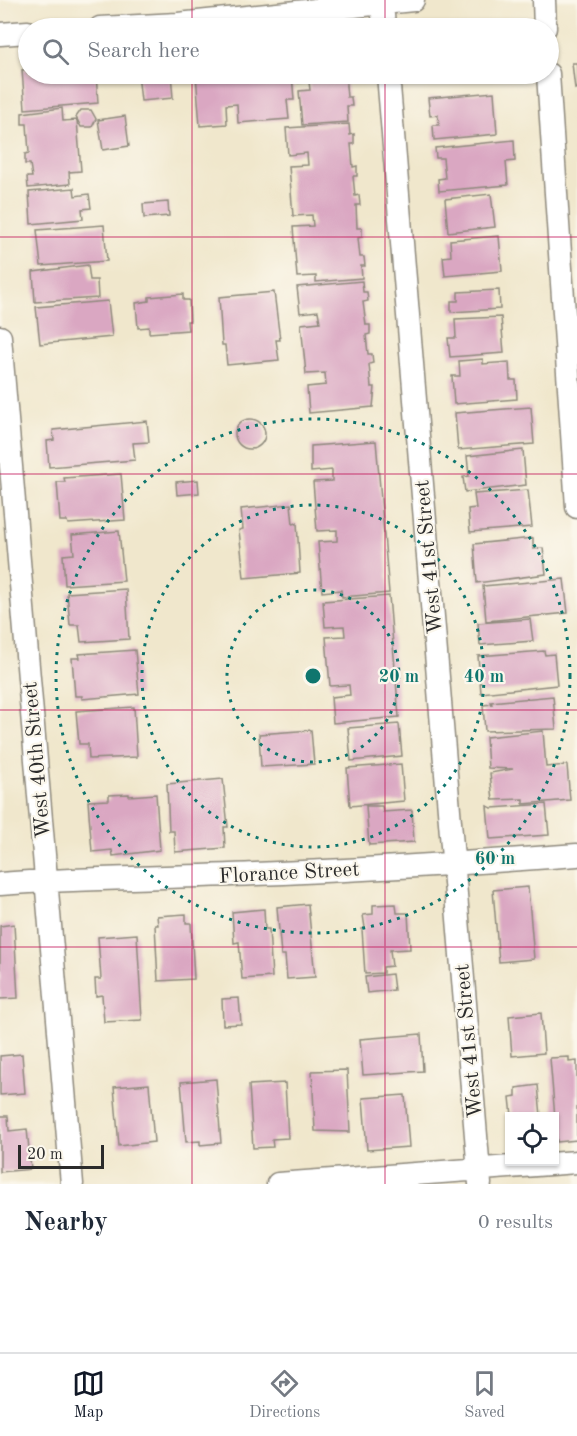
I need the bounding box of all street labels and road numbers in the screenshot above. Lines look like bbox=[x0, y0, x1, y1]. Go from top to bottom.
street label: West 41st Street bbox=[412, 479, 447, 635]
street label: West 40th Street bbox=[20, 681, 55, 839]
street label: Florance Street bbox=[218, 859, 360, 888]
street label: West 41st Street bbox=[452, 963, 487, 1119]

